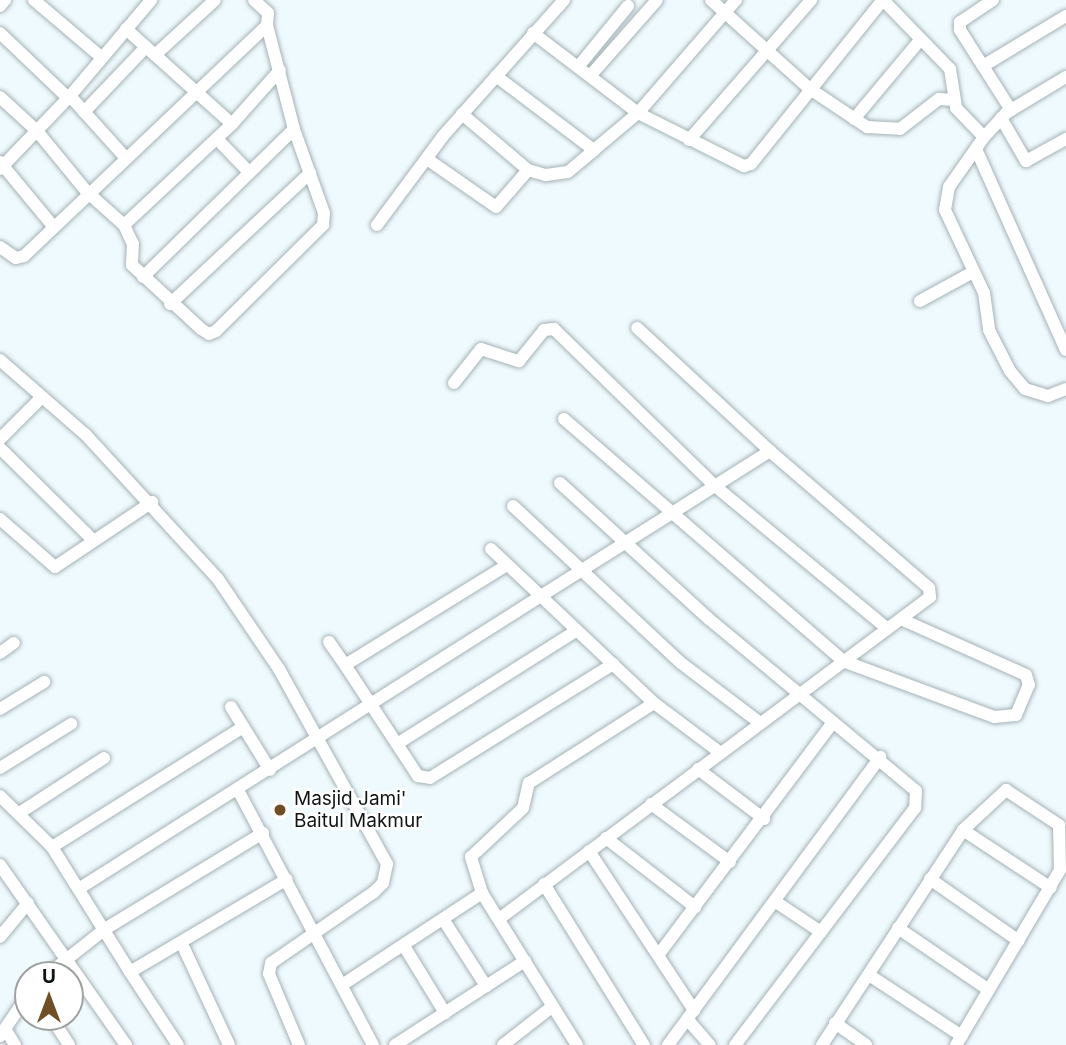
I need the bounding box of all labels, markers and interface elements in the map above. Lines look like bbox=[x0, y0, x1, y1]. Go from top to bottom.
place label: Masjid Jami' Baitul Makmur bbox=[294, 788, 422, 832]
marker: Masjid Jami' Baitul Makmur bbox=[272, 802, 288, 818]
north arrow bbox=[14, 961, 84, 1031]
text: U bbox=[42, 965, 56, 988]

